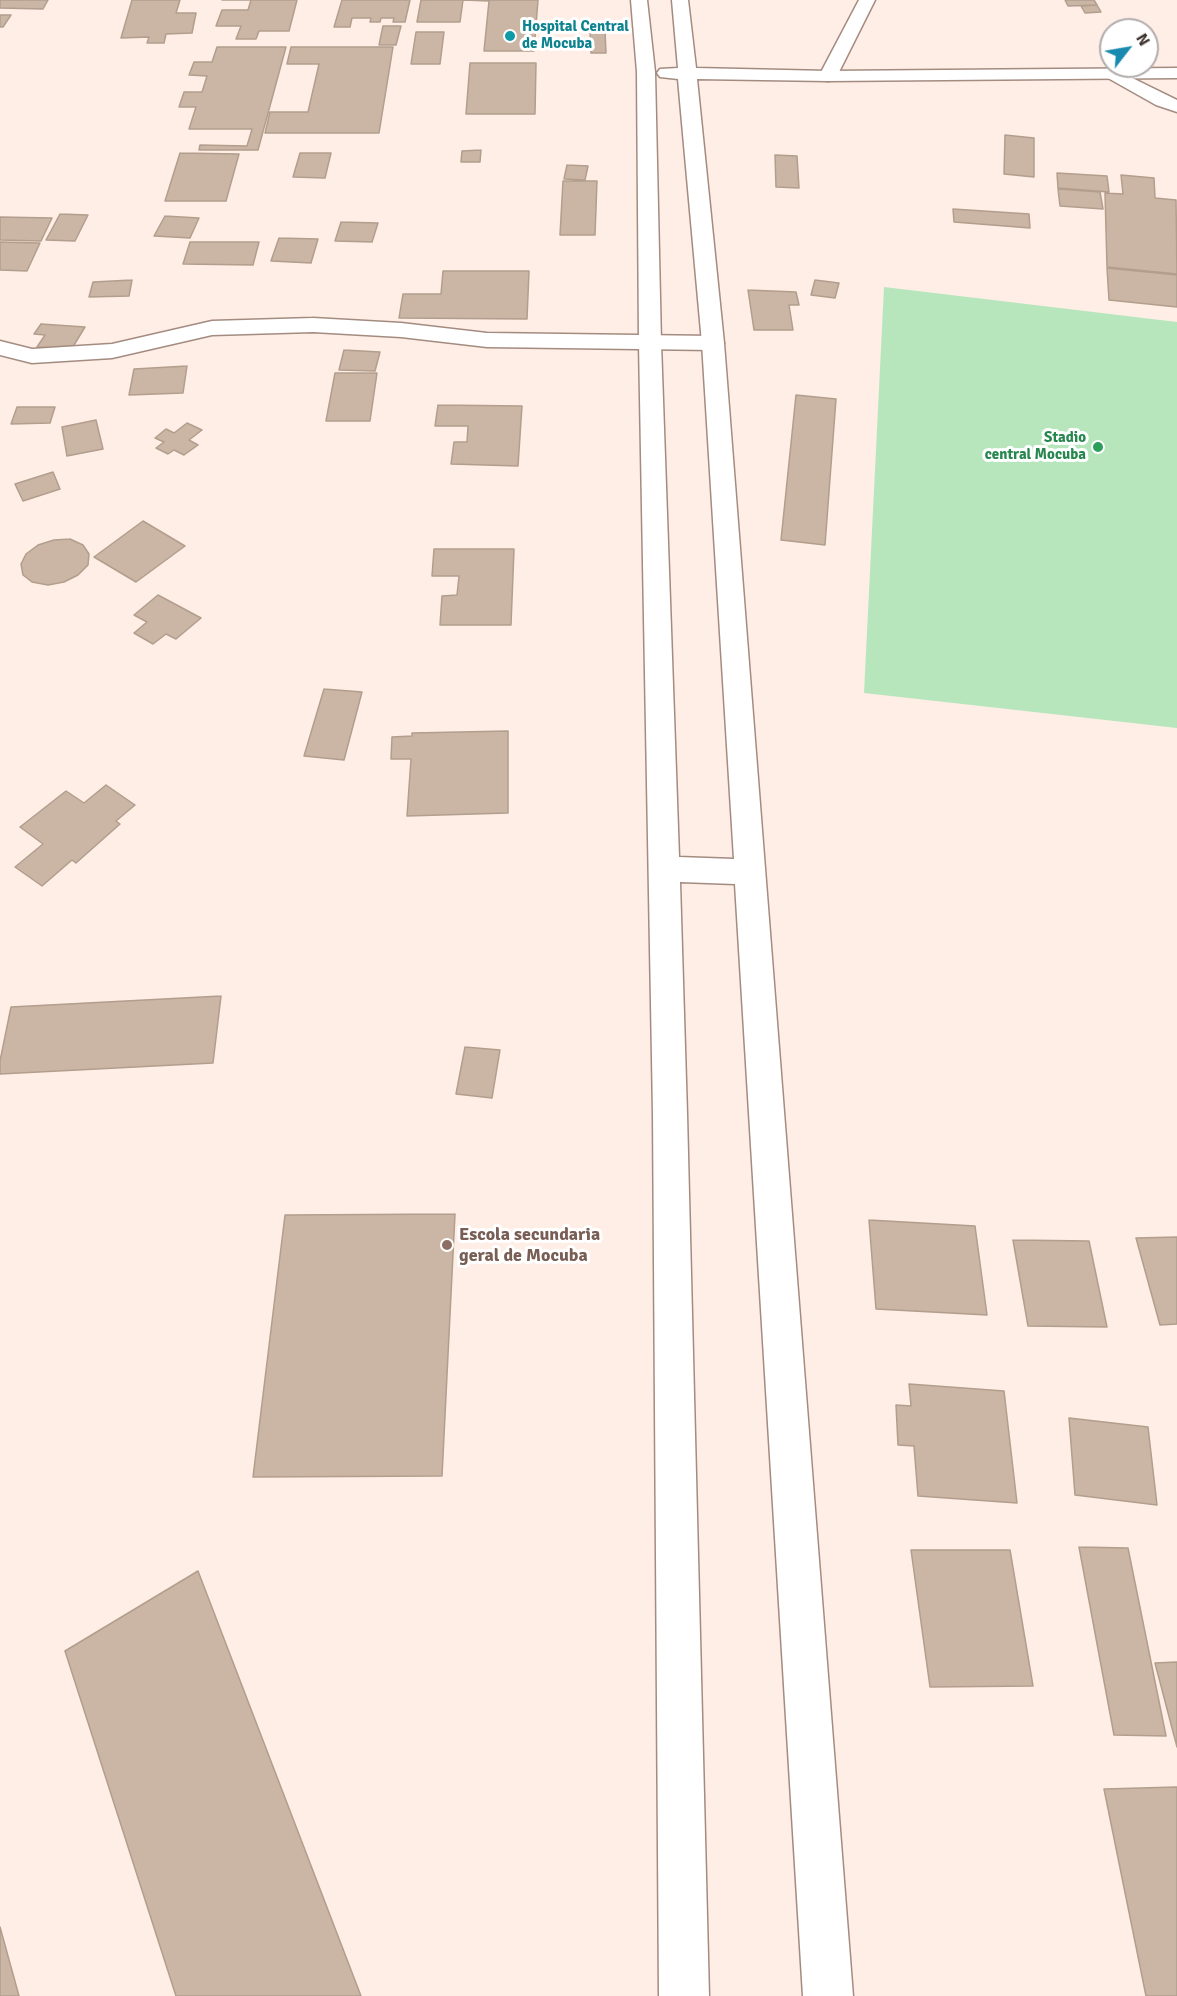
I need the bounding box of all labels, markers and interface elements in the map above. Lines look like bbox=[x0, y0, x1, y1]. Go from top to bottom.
place label: Hospital Central de Mocuba bbox=[522, 18, 629, 53]
north arrow bbox=[1099, 18, 1159, 78]
marker: Hospital Central de Mocuba bbox=[503, 29, 517, 43]
text: N bbox=[1131, 30, 1154, 50]
place label: Stadio central Mocuba bbox=[985, 429, 1086, 464]
marker: Stadio central Mocuba bbox=[1091, 440, 1105, 454]
place label: Escola secundaria geral de Mocuba bbox=[459, 1224, 600, 1266]
marker: Escola secundaria geral de Mocuba bbox=[440, 1238, 454, 1252]

